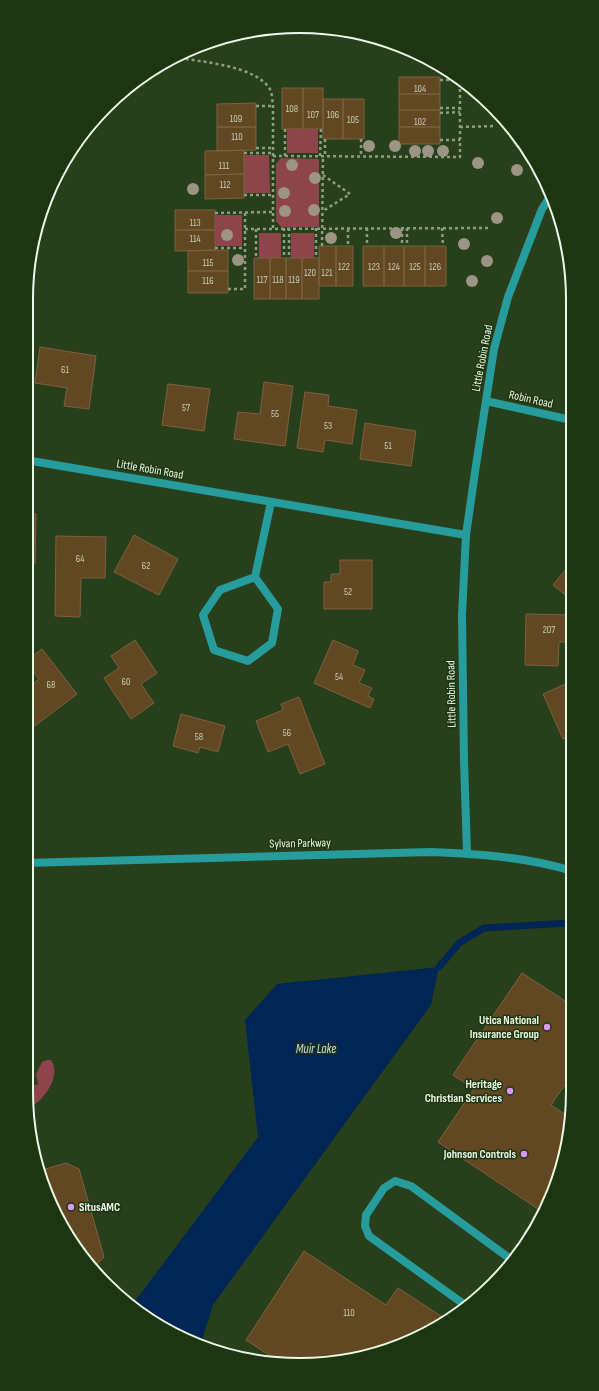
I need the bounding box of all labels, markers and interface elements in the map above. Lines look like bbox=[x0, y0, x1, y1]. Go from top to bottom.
house number: 104 bbox=[414, 83, 426, 95]
house number: 108 bbox=[286, 103, 298, 115]
house number: 107 bbox=[307, 109, 319, 121]
house number: 106 bbox=[327, 109, 339, 121]
house number: 109 bbox=[230, 113, 242, 125]
house number: 105 bbox=[347, 114, 359, 126]
house number: 102 bbox=[414, 116, 426, 128]
house number: 110 bbox=[231, 131, 243, 143]
house number: 111 bbox=[219, 160, 230, 172]
house number: 112 bbox=[219, 179, 231, 191]
house number: 113 bbox=[189, 217, 201, 229]
house number: 114 bbox=[189, 233, 201, 245]
house number: 115 bbox=[202, 257, 214, 269]
house number: 122 bbox=[338, 261, 350, 273]
house number: 123 bbox=[368, 261, 380, 273]
house number: 124 bbox=[388, 261, 400, 273]
house number: 125 bbox=[409, 261, 421, 273]
house number: 126 bbox=[429, 261, 441, 273]
house number: 120 bbox=[304, 267, 316, 279]
house number: 121 bbox=[321, 267, 333, 279]
house number: 117 bbox=[257, 274, 267, 286]
house number: 118 bbox=[272, 274, 284, 286]
house number: 119 bbox=[288, 274, 300, 286]
house number: 116 bbox=[202, 275, 214, 287]
street label: Little Robin Road bbox=[469, 323, 496, 393]
house number: 61 bbox=[61, 364, 69, 376]
street label: Robin Road bbox=[507, 387, 554, 412]
house number: 57 bbox=[182, 402, 190, 414]
house number: 55 bbox=[271, 408, 279, 420]
house number: 53 bbox=[324, 420, 332, 432]
house number: 51 bbox=[384, 440, 392, 452]
street label: Little Robin Road bbox=[115, 456, 184, 483]
house number: 64 bbox=[76, 553, 84, 565]
house number: 62 bbox=[142, 560, 150, 572]
house number: 52 bbox=[344, 586, 352, 598]
house number: 207 bbox=[543, 624, 555, 636]
street label: Little Robin Road bbox=[443, 660, 460, 728]
house number: 54 bbox=[335, 671, 343, 683]
house number: 60 bbox=[122, 676, 130, 688]
house number: 68 bbox=[47, 679, 55, 691]
house number: 56 bbox=[283, 727, 291, 739]
house number: 58 bbox=[195, 731, 203, 743]
street label: Sylvan Parkway bbox=[269, 835, 331, 852]
place label: Utica National Insurance Group bbox=[470, 1013, 539, 1042]
marker: Utica National Insurance Group bbox=[542, 1022, 552, 1032]
water label: Muir Lake bbox=[296, 1041, 336, 1057]
place label: Heritage Christian Services bbox=[425, 1077, 502, 1106]
marker: Heritage Christian Services bbox=[505, 1086, 515, 1096]
place label: Johnson Controls bbox=[443, 1147, 516, 1162]
marker: Johnson Controls bbox=[519, 1149, 529, 1159]
place label: SitusAMC bbox=[79, 1200, 120, 1215]
marker: SitusAMC bbox=[66, 1202, 76, 1212]
house number: 110 bbox=[343, 1307, 355, 1319]

